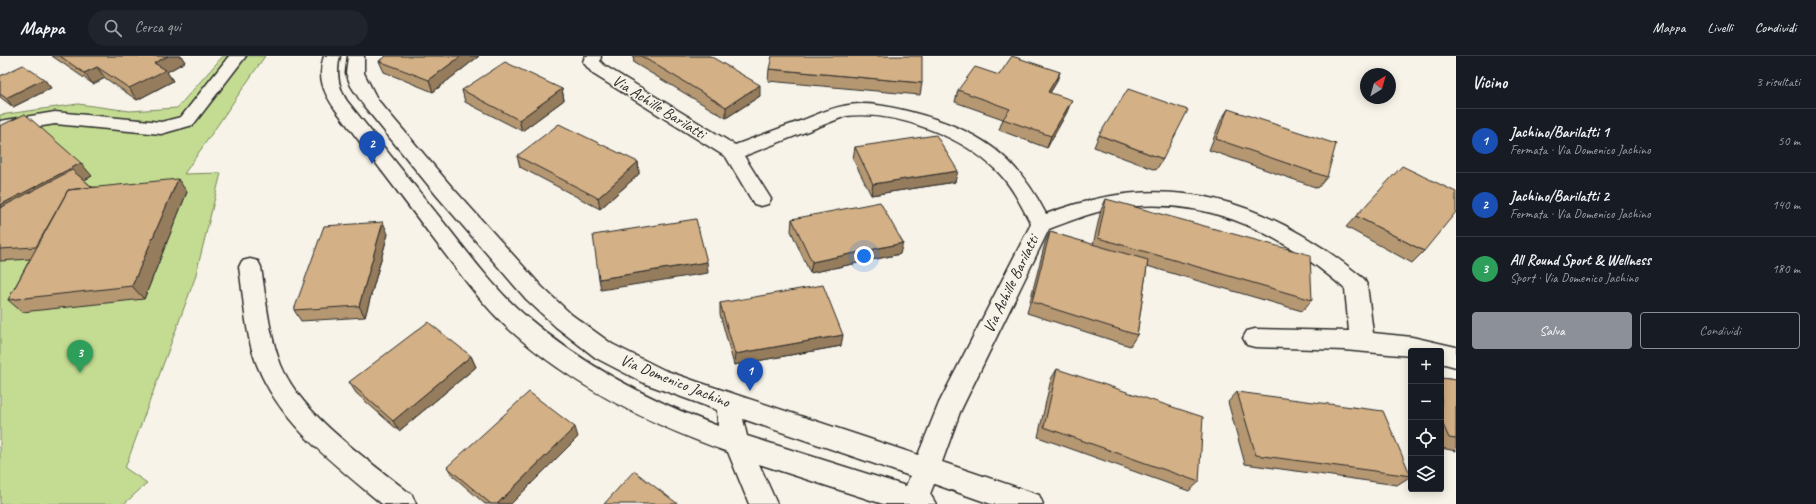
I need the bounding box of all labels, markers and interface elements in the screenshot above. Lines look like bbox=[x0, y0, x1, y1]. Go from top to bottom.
search box bbox=[88, 10, 368, 46]
text: Mappa bbox=[20, 16, 64, 40]
icon: search bbox=[102, 17, 124, 39]
text: Cerca qui bbox=[134, 18, 181, 37]
text: Mappa bbox=[1653, 19, 1685, 36]
text: Livelli bbox=[1707, 19, 1733, 36]
text: Condividi bbox=[1755, 19, 1796, 36]
north arrow bbox=[1360, 68, 1396, 104]
street label: Via Achille Barilatti bbox=[609, 70, 711, 145]
text: Vicino bbox=[1472, 72, 1507, 93]
text: 3 risultati bbox=[1756, 74, 1800, 90]
text: Jachino/Barilatti 1 bbox=[1510, 123, 1609, 142]
pin: 2 bbox=[359, 131, 385, 164]
text: 1 bbox=[1482, 133, 1488, 149]
text: 50 m bbox=[1778, 133, 1800, 149]
text: Fermata · Via Domenico Jachino bbox=[1510, 142, 1651, 158]
text: Jachino/Barilatti 2 bbox=[1510, 187, 1609, 206]
text: 2 bbox=[1482, 197, 1488, 213]
text: 140 m bbox=[1772, 197, 1800, 213]
text: Fermata · Via Domenico Jachino bbox=[1510, 206, 1651, 222]
street label: Via Achille Barilatti bbox=[979, 230, 1044, 336]
your location bbox=[854, 246, 874, 266]
text: All Round Sport & Wellness bbox=[1510, 251, 1651, 270]
text: 3 bbox=[1482, 261, 1488, 277]
text: 180 m bbox=[1772, 261, 1800, 277]
text: Sport · Via Domenico Jachino bbox=[1510, 270, 1638, 286]
button: Salva bbox=[1472, 312, 1632, 349]
button: Condividi bbox=[1640, 312, 1800, 349]
pin: 3 bbox=[67, 340, 93, 373]
map controls bbox=[1408, 348, 1444, 492]
button: + bbox=[1408, 348, 1444, 384]
street label: Via Domenico Jachino bbox=[617, 350, 734, 413]
pin: 1 bbox=[737, 358, 763, 391]
button: − bbox=[1408, 384, 1444, 420]
button: locate bbox=[1408, 420, 1444, 456]
button: layers bbox=[1408, 456, 1444, 492]

